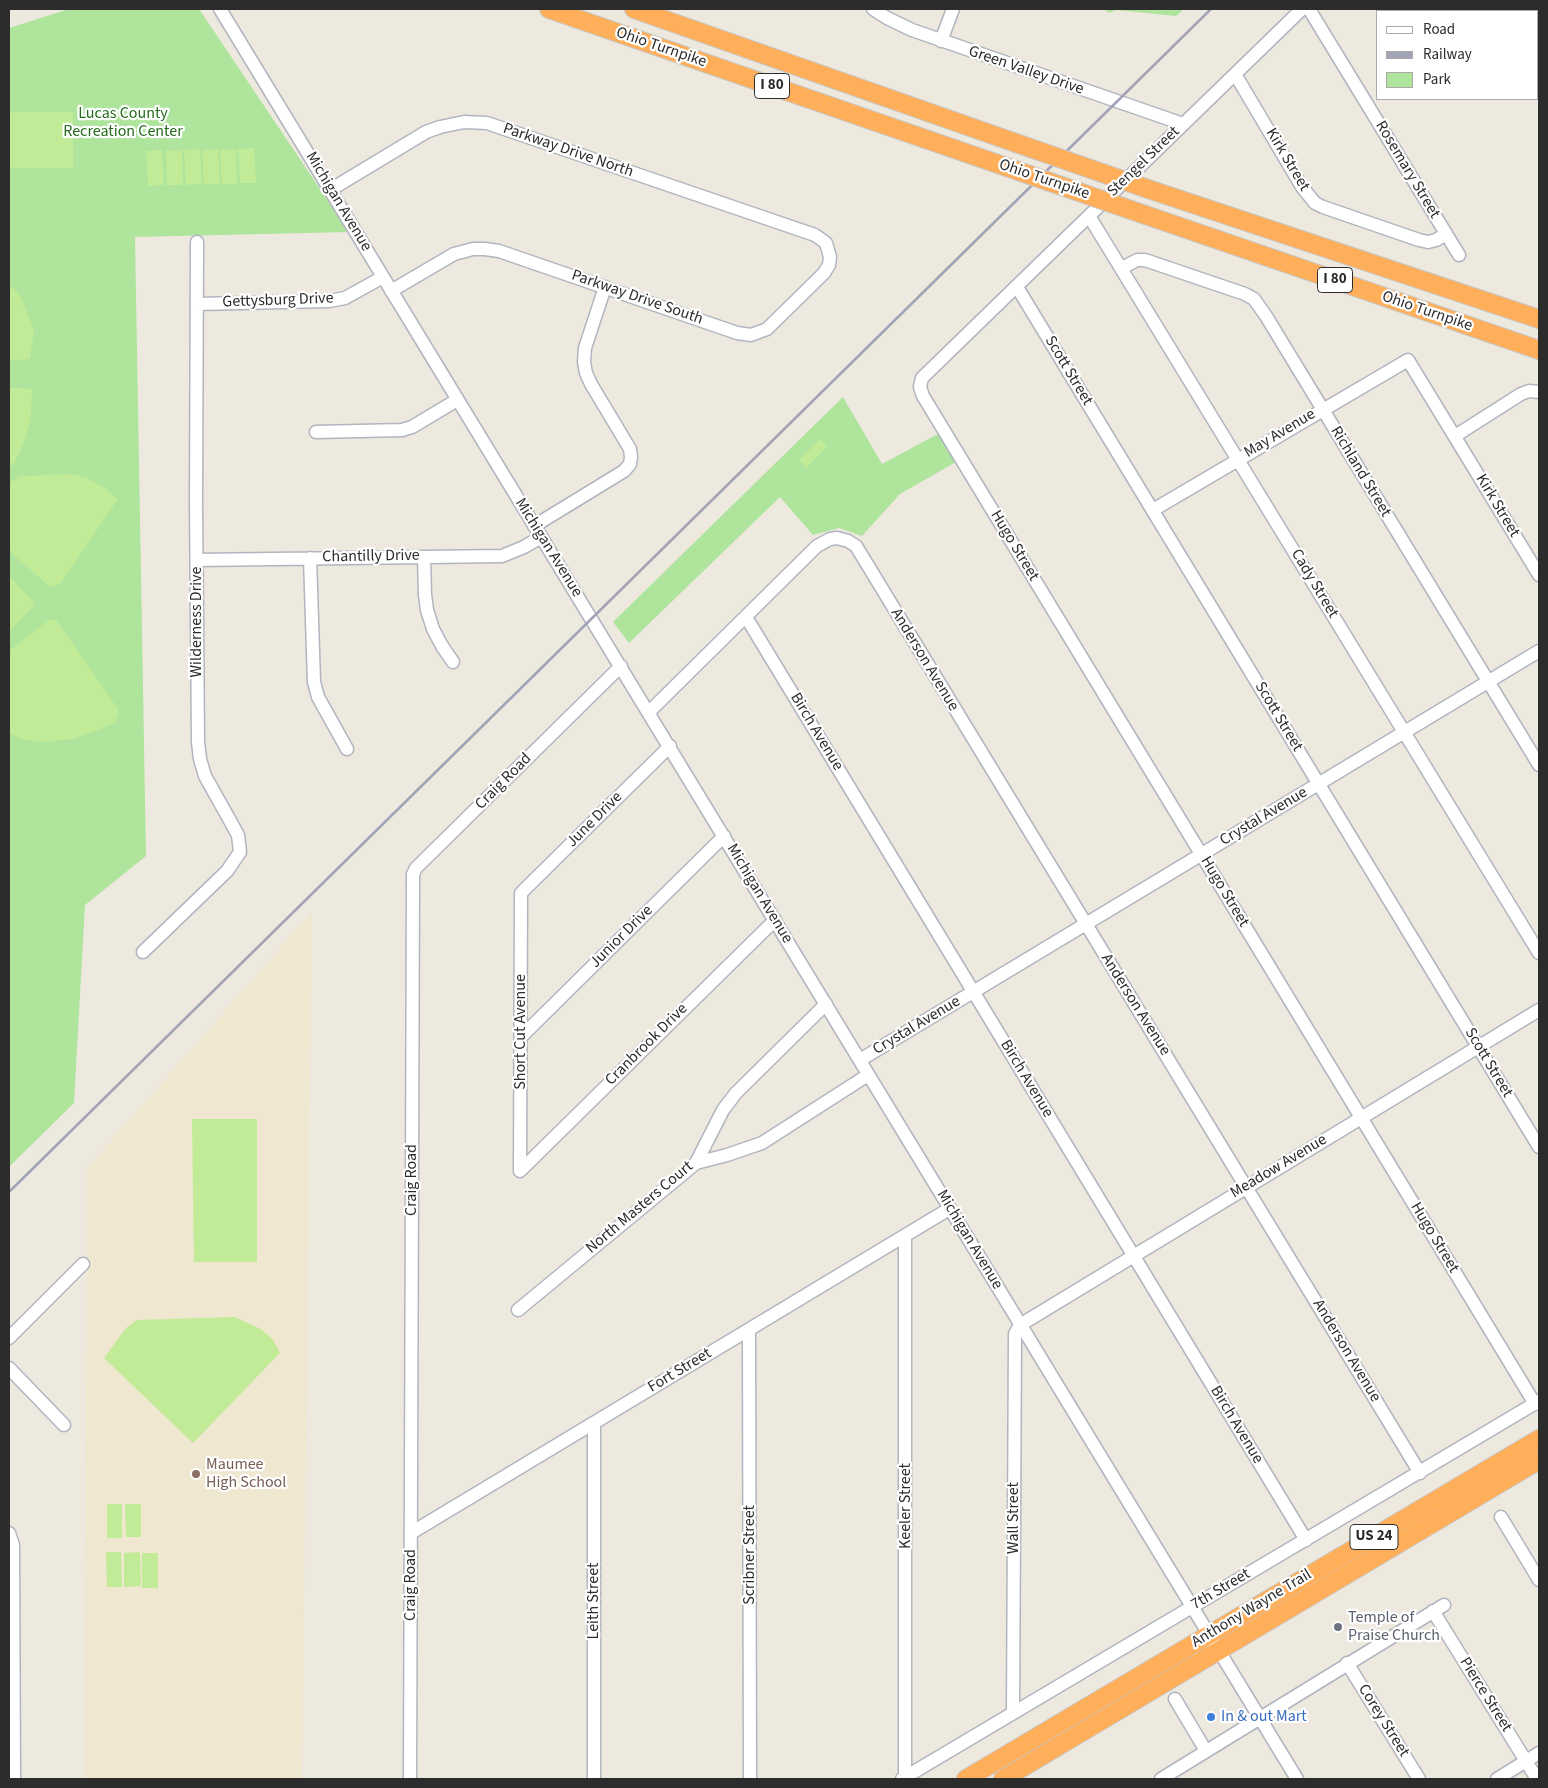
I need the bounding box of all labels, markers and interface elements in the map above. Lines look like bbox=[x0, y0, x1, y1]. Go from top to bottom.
legend bbox=[1376, 10, 1538, 100]
text: Road bbox=[1423, 19, 1455, 40]
street label: Ohio Turnpike bbox=[613, 24, 709, 72]
street label: Green Valley Drive bbox=[966, 42, 1086, 100]
text: Railway bbox=[1423, 44, 1472, 65]
text: Park bbox=[1423, 69, 1451, 90]
road number: I 80 bbox=[754, 74, 790, 98]
park label: Lucas County Recreation Center bbox=[63, 104, 183, 142]
street label: Rosemary Street bbox=[1370, 118, 1444, 222]
street label: Parkway Drive North bbox=[500, 120, 636, 182]
street label: Stengel Street bbox=[1104, 123, 1184, 201]
street label: Kirk Street bbox=[1261, 125, 1313, 195]
street label: Michigan Avenue bbox=[301, 149, 375, 255]
street label: Ohio Turnpike bbox=[996, 156, 1092, 204]
street label: Parkway Drive South bbox=[569, 266, 705, 330]
road number: I 80 bbox=[1318, 268, 1352, 292]
street label: Ohio Turnpike bbox=[1379, 288, 1475, 336]
street label: Gettysburg Drive bbox=[222, 289, 334, 313]
street label: Scott Street bbox=[1040, 333, 1096, 409]
street label: May Avenue bbox=[1241, 405, 1319, 463]
street label: Richland Street bbox=[1325, 423, 1395, 521]
street label: Kirk Street bbox=[1471, 471, 1523, 541]
street label: Michigan Avenue bbox=[510, 495, 586, 601]
street label: Hugo Street bbox=[985, 507, 1043, 585]
street label: Cady Street bbox=[1286, 546, 1342, 622]
street label: Chantilly Drive bbox=[322, 547, 420, 567]
street label: Wilderness Drive bbox=[187, 567, 207, 677]
street label: Anderson Avenue bbox=[886, 605, 962, 715]
street label: Scott Street bbox=[1250, 679, 1306, 755]
street label: Birch Avenue bbox=[785, 690, 847, 774]
street label: Craig Road bbox=[472, 750, 536, 814]
street label: Crystal Avenue bbox=[1217, 783, 1311, 851]
street label: June Drive bbox=[563, 788, 627, 852]
street label: Michigan Avenue bbox=[722, 841, 796, 947]
street label: Hugo Street bbox=[1195, 853, 1253, 931]
street label: Junior Drive bbox=[587, 902, 657, 972]
street label: Anderson Avenue bbox=[1096, 951, 1174, 1059]
street label: Short Cut Avenue bbox=[511, 974, 531, 1090]
street label: Crystal Avenue bbox=[870, 992, 964, 1060]
street label: Cranbrook Drive bbox=[602, 1000, 692, 1090]
street label: Scott Street bbox=[1460, 1025, 1516, 1101]
street label: Birch Avenue bbox=[995, 1037, 1057, 1121]
street label: Meadow Avenue bbox=[1227, 1131, 1331, 1203]
street label: Craig Road bbox=[402, 1144, 422, 1216]
street label: North Masters Court bbox=[583, 1158, 697, 1258]
street label: Michigan Avenue bbox=[932, 1187, 1006, 1293]
street label: Hugo Street bbox=[1405, 1199, 1463, 1277]
street label: Anderson Avenue bbox=[1308, 1296, 1384, 1406]
street label: Fort Street bbox=[645, 1345, 715, 1397]
street label: Birch Avenue bbox=[1205, 1383, 1267, 1467]
place label: Maumee High School bbox=[206, 1455, 286, 1493]
street label: Keeler Street bbox=[896, 1463, 916, 1549]
marker: Maumee High School bbox=[190, 1468, 202, 1480]
street label: Wall Street bbox=[1004, 1482, 1024, 1554]
street label: Scribner Street bbox=[740, 1505, 760, 1605]
road number: US 24 bbox=[1350, 1524, 1398, 1550]
street label: Craig Road bbox=[401, 1549, 421, 1621]
street label: Leith Street bbox=[584, 1563, 604, 1639]
street label: 7th Street bbox=[1188, 1565, 1254, 1615]
street label: Anthony Wayne Trail bbox=[1189, 1566, 1315, 1652]
place label: Temple of Praise Church bbox=[1348, 1608, 1440, 1646]
marker: Temple of Praise Church bbox=[1332, 1621, 1344, 1633]
street label: Pierce Street bbox=[1454, 1654, 1516, 1736]
street label: Corey Street bbox=[1353, 1681, 1413, 1761]
place label: In & out Mart bbox=[1221, 1707, 1307, 1727]
marker: In & out Mart bbox=[1205, 1711, 1217, 1723]

